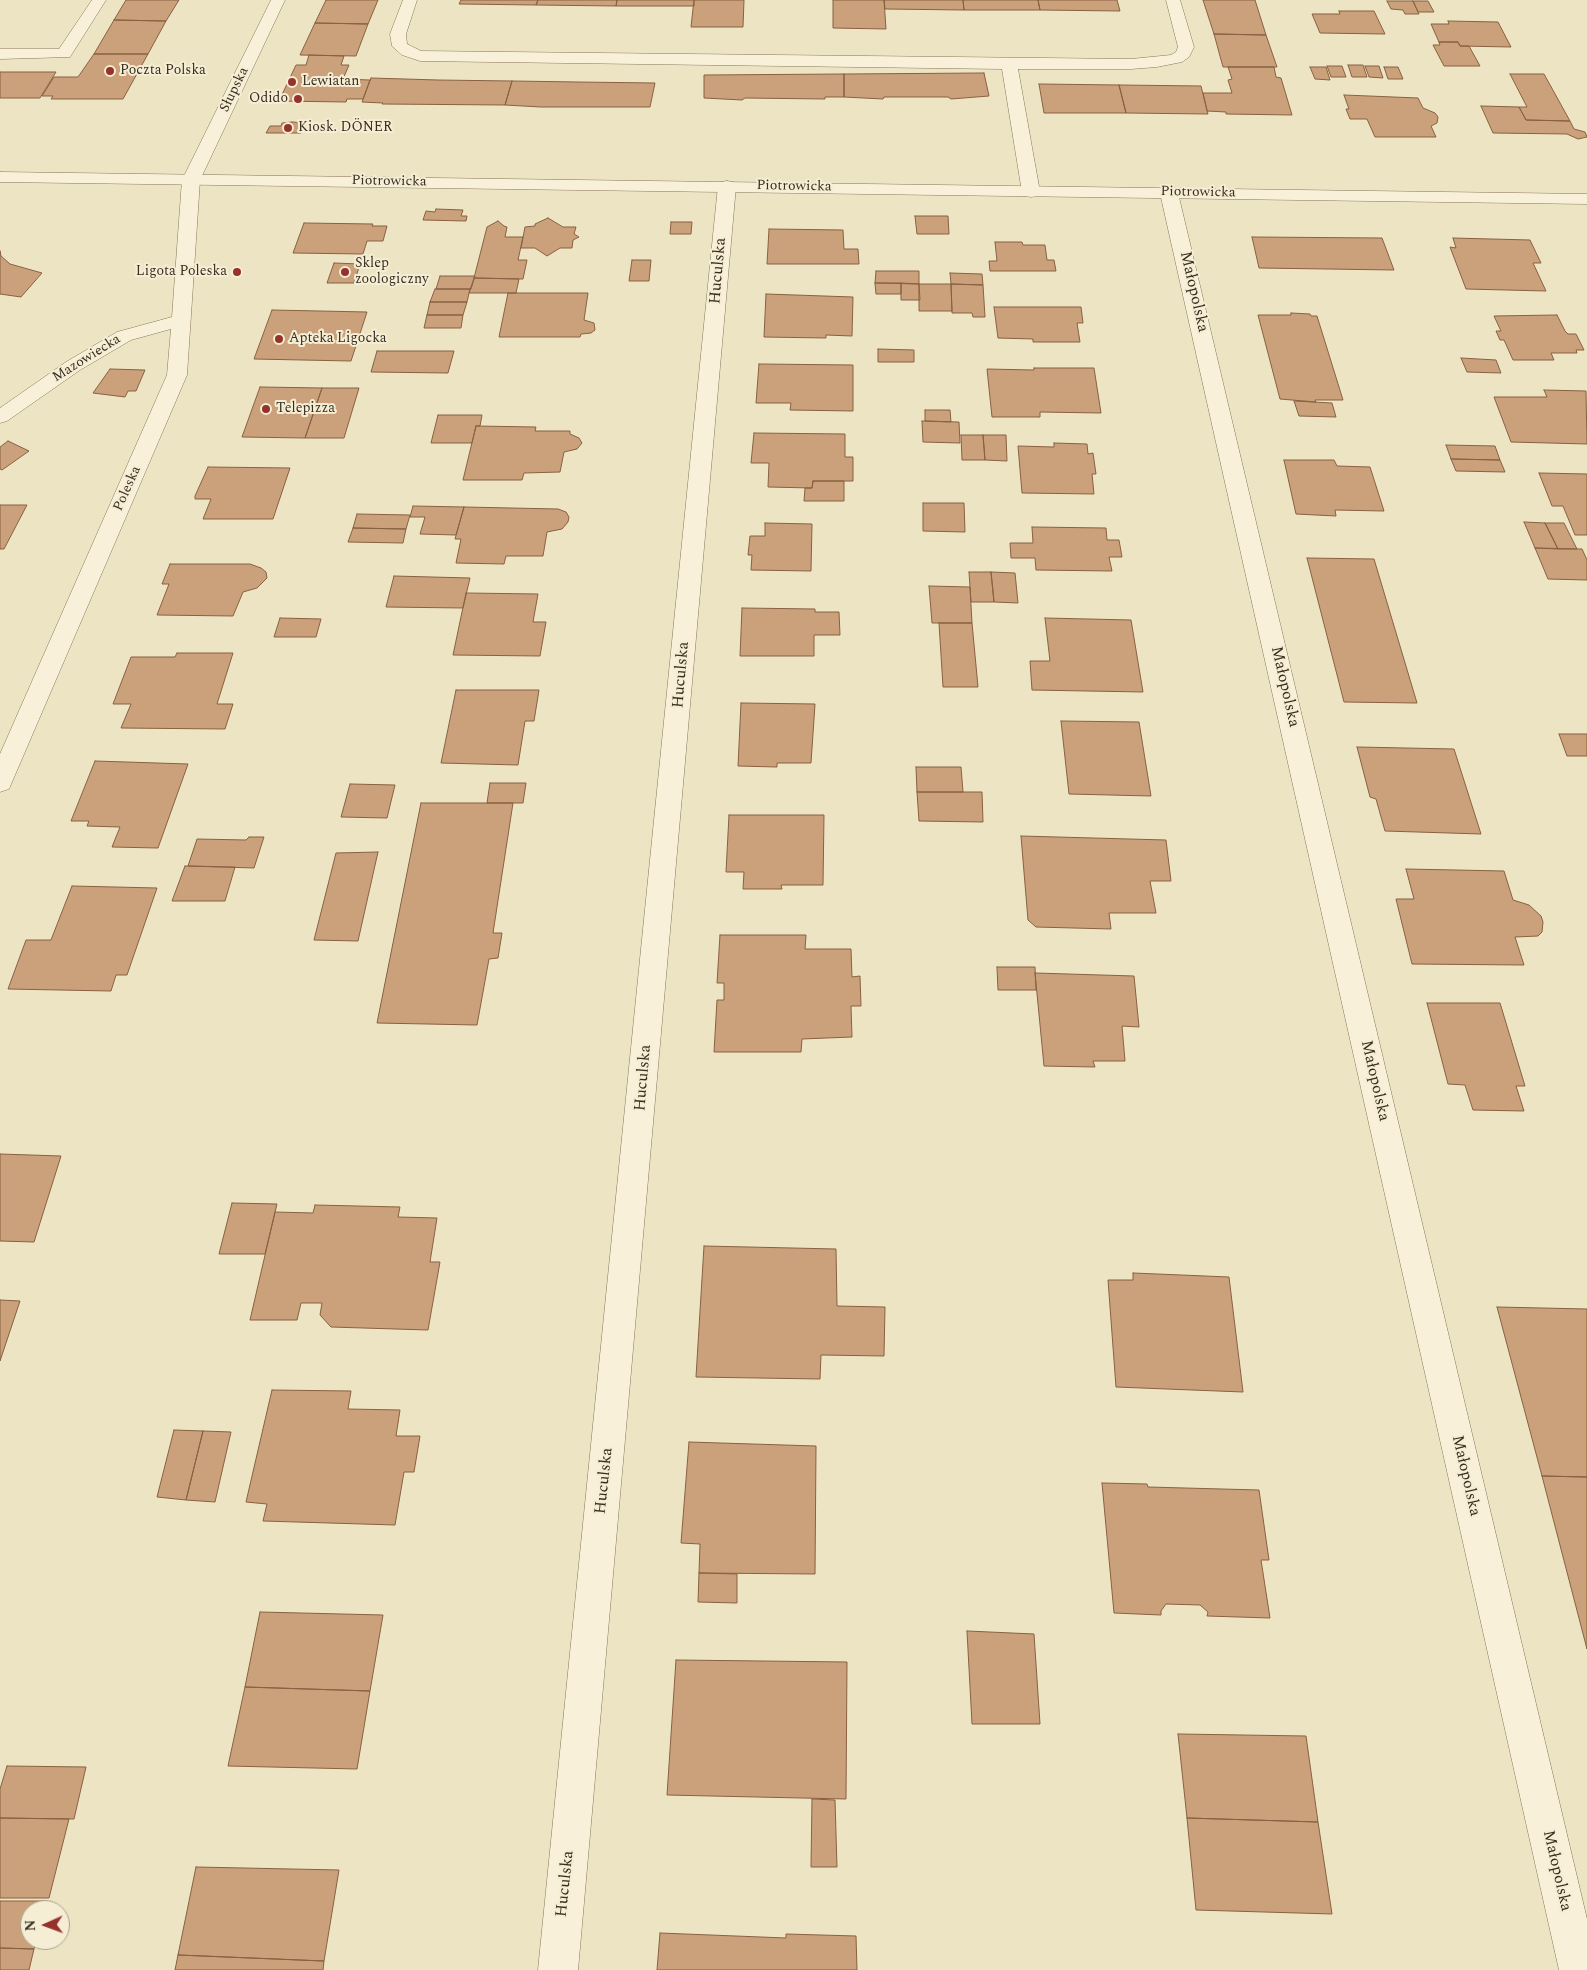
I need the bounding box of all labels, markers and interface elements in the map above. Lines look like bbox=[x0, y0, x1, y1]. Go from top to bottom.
place label: Poczta Polska bbox=[120, 63, 206, 79]
marker: Poczta Polska bbox=[104, 65, 116, 77]
street label: Słupska bbox=[217, 65, 253, 115]
place label: Lewiatan bbox=[302, 74, 359, 90]
marker: Lewiatan bbox=[286, 76, 298, 88]
place label: Odido bbox=[249, 91, 288, 107]
marker: Odido bbox=[292, 93, 304, 105]
place label: Kiosk. DÖNER bbox=[298, 120, 392, 136]
marker: Kiosk. DÖNER bbox=[282, 122, 294, 134]
street label: Piotrowicka bbox=[351, 173, 427, 191]
street label: Piotrowicka bbox=[756, 178, 832, 196]
street label: Piotrowicka bbox=[1160, 184, 1236, 202]
street label: Huculska bbox=[707, 237, 731, 305]
street label: Małopolska bbox=[1174, 250, 1212, 334]
place label: Sklep zoologiczny bbox=[355, 256, 429, 288]
place label: Ligota Poleska bbox=[136, 264, 227, 280]
marker: Ligota Poleska bbox=[231, 266, 243, 278]
marker: Sklep zoologiczny bbox=[339, 266, 351, 278]
street label: Mazowiecka bbox=[50, 331, 124, 387]
place label: Apteka Ligocka bbox=[289, 331, 387, 347]
marker: Apteka Ligocka bbox=[273, 333, 285, 345]
place label: Telepizza bbox=[276, 401, 335, 417]
marker: Telepizza bbox=[260, 403, 272, 415]
street label: Poleska bbox=[111, 464, 145, 514]
street label: Huculska bbox=[670, 641, 694, 709]
street label: Małopolska bbox=[1265, 645, 1303, 729]
street label: Małopolska bbox=[1355, 1039, 1393, 1123]
street label: Huculska bbox=[632, 1044, 656, 1112]
street label: Małopolska bbox=[1446, 1434, 1484, 1518]
street label: Huculska bbox=[592, 1447, 618, 1515]
street label: Małopolska bbox=[1537, 1829, 1575, 1913]
street label: Huculska bbox=[553, 1850, 579, 1918]
north arrow bbox=[20, 1900, 70, 1950]
text: N bbox=[20, 1919, 41, 1932]

